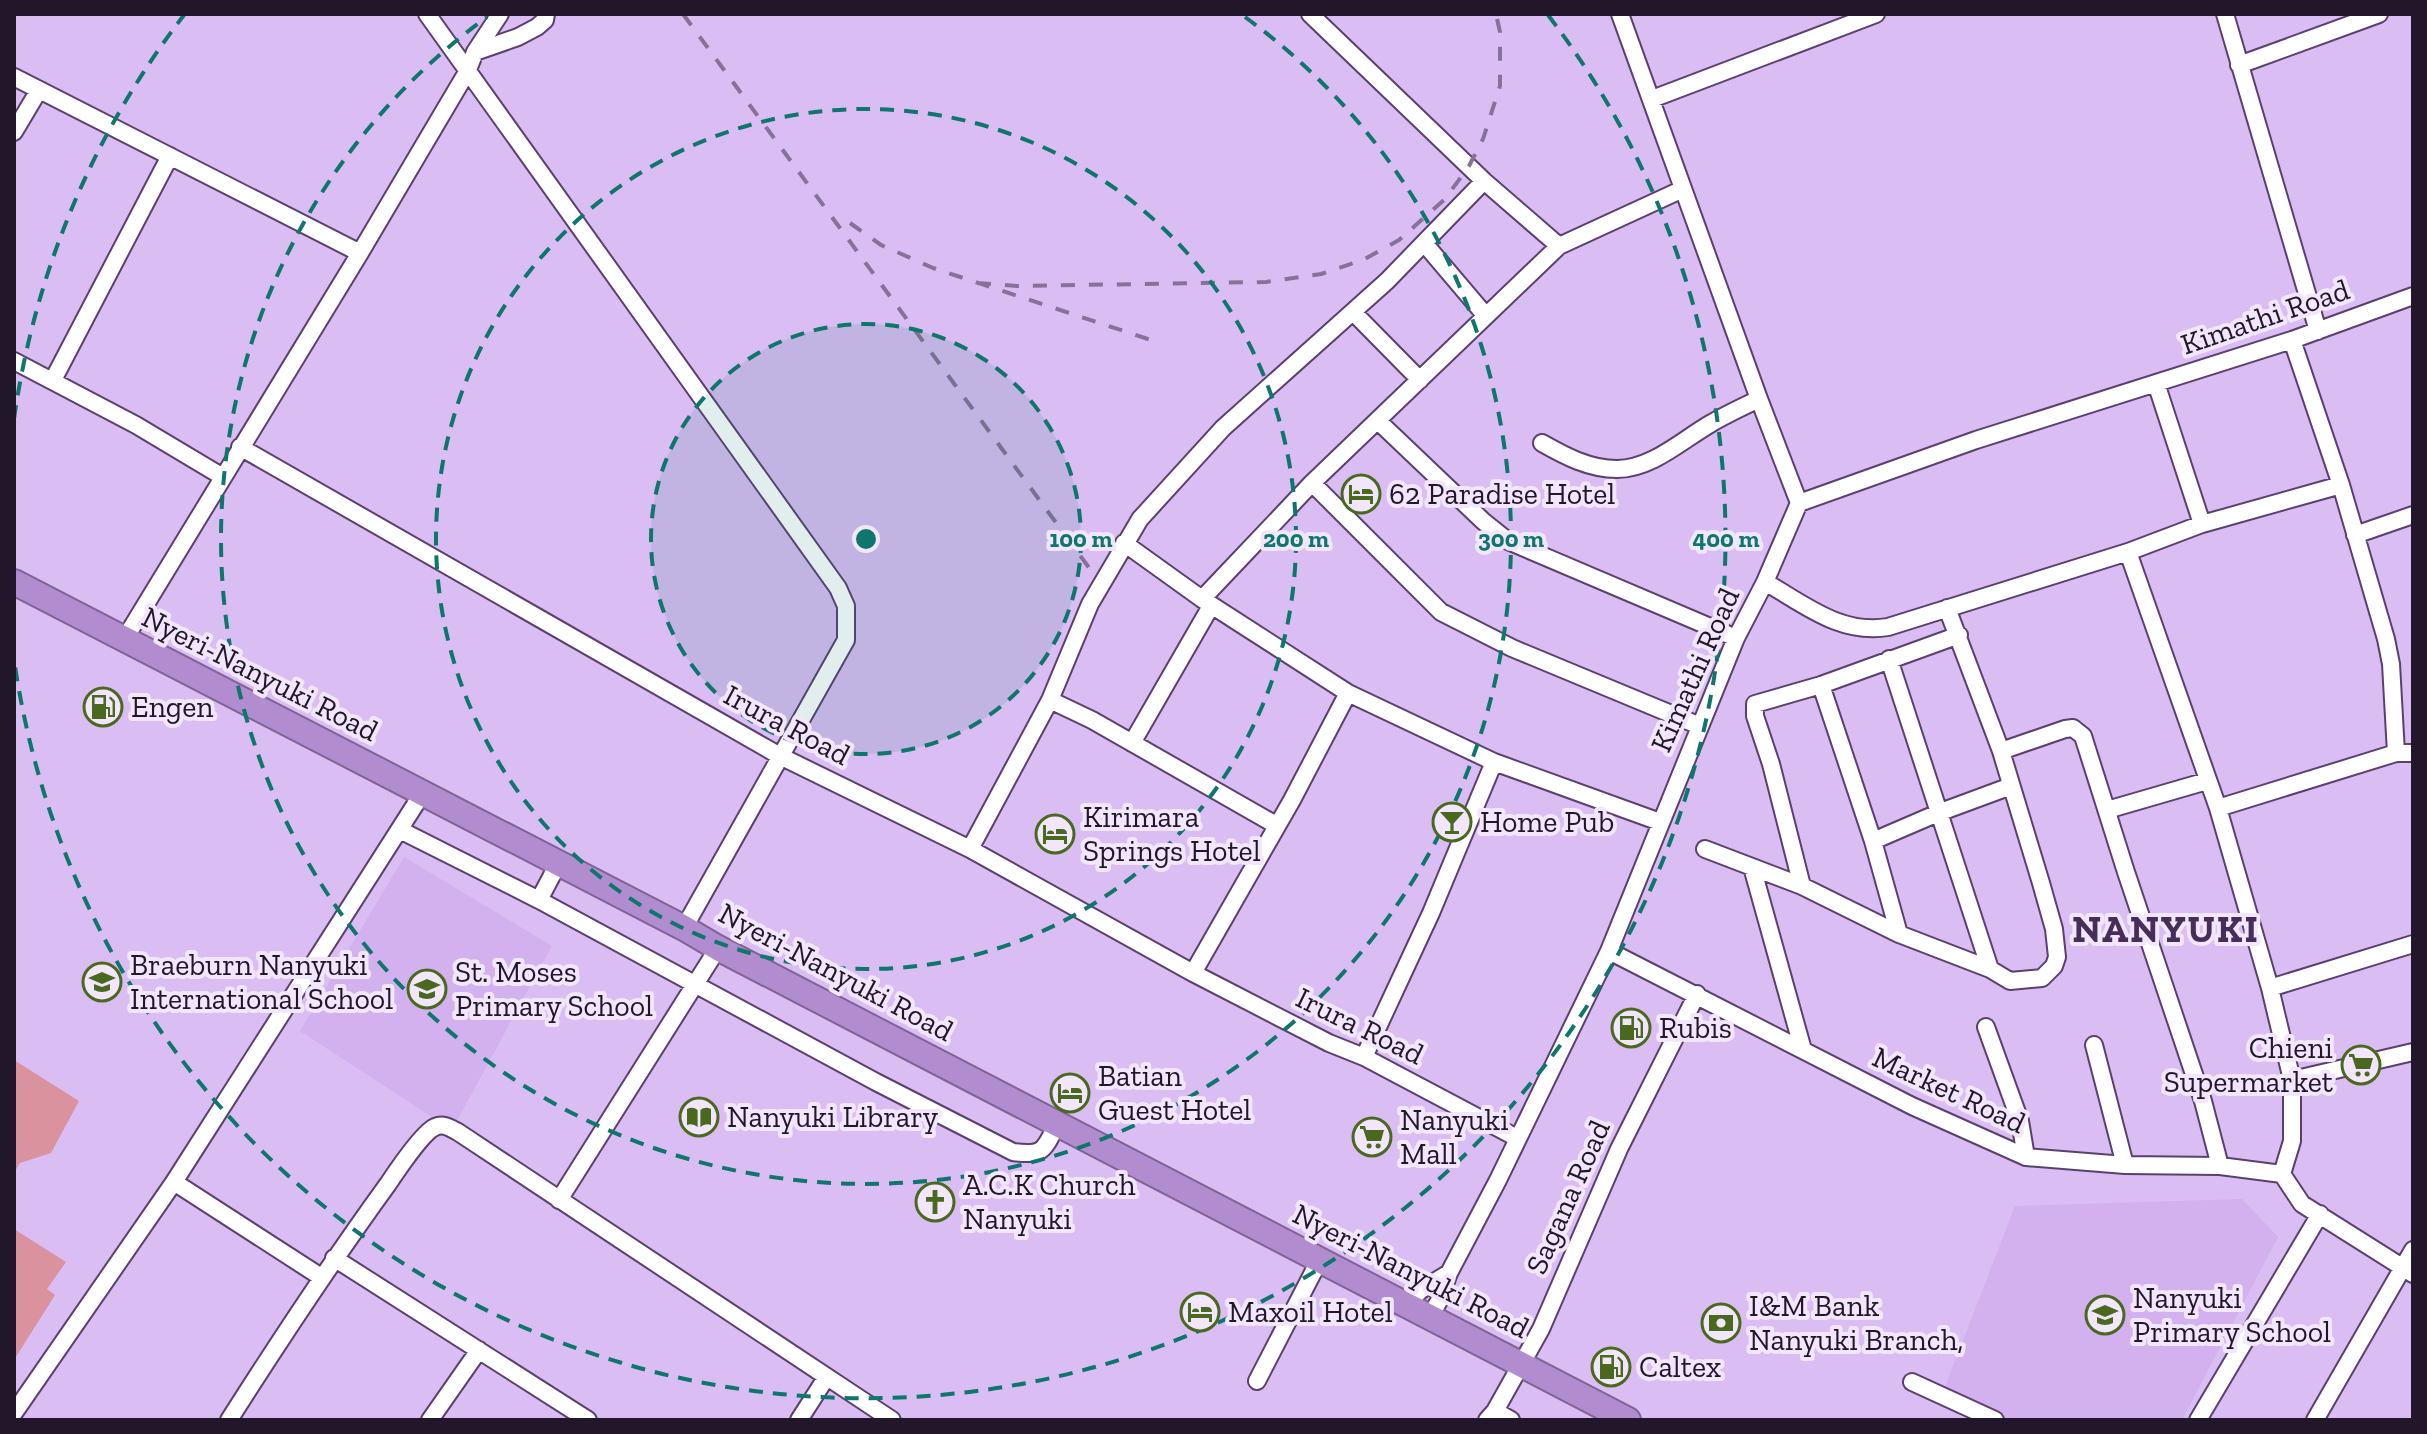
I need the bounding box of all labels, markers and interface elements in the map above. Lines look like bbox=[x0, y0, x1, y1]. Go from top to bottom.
street label: Kimathi Road bbox=[2176, 271, 2354, 363]
hotel icon: 62 Paradise Hotel bbox=[1340, 473, 1382, 515]
place label: 62 Paradise Hotel bbox=[1389, 476, 1615, 512]
text: 100 m bbox=[1050, 524, 1112, 553]
text: 200 m bbox=[1263, 524, 1329, 553]
text: 300 m bbox=[1478, 524, 1544, 553]
text: 400 m bbox=[1693, 524, 1759, 553]
centre of rings bbox=[852, 525, 880, 553]
street label: Kimathi Road bbox=[1643, 582, 1747, 758]
street label: Nyeri-Nanyuki Road bbox=[136, 599, 385, 749]
street label: Irura Road bbox=[718, 677, 857, 773]
fuel station icon: Engen bbox=[82, 686, 124, 728]
place label: Engen bbox=[131, 689, 214, 725]
place label: Kirimara Springs Hotel bbox=[1083, 799, 1261, 869]
bar icon: Home Pub bbox=[1431, 801, 1473, 843]
place label: Home Pub bbox=[1480, 804, 1614, 840]
hotel icon: Kirimara Springs Hotel bbox=[1034, 813, 1076, 855]
street label: Nyeri-Nanyuki Road bbox=[713, 895, 960, 1049]
district label: NANYUKI bbox=[2072, 906, 2260, 952]
place label: Braeburn Nanyuki International School bbox=[130, 947, 393, 1017]
place label: St. Moses Primary School bbox=[455, 954, 653, 1024]
school or university icon: Braeburn Nanyuki International School bbox=[81, 961, 123, 1003]
school or university icon: St. Moses Primary School bbox=[406, 968, 448, 1010]
street label: Irura Road bbox=[1290, 980, 1430, 1073]
fuel station icon: Rubis bbox=[1610, 1007, 1652, 1049]
place label: Rubis bbox=[1659, 1010, 1732, 1046]
place label: Chieni Supermarket bbox=[2164, 1030, 2333, 1100]
street label: Market Road bbox=[1867, 1039, 2032, 1141]
supermarket icon: Chieni Supermarket bbox=[2340, 1044, 2382, 1086]
place label: Batian Guest Hotel bbox=[1098, 1058, 1251, 1128]
hotel icon: Batian Guest Hotel bbox=[1049, 1072, 1091, 1114]
library icon: Nanyuki Library bbox=[678, 1096, 720, 1138]
place label: Nanyuki Library bbox=[727, 1099, 939, 1135]
place label: Nanyuki Mall bbox=[1400, 1102, 1509, 1172]
street label: Sagana Road bbox=[1518, 1114, 1618, 1279]
supermarket icon: Nanyuki Mall bbox=[1351, 1116, 1393, 1158]
place label: A.C.K Church Nanyuki bbox=[963, 1167, 1136, 1237]
church icon: A.C.K Church Nanyuki bbox=[914, 1181, 956, 1223]
street label: Nyeri-Nanyuki Road bbox=[1287, 1196, 1536, 1346]
place label: Nanyuki Primary School bbox=[2133, 1280, 2331, 1350]
place label: I&M Bank Nanyuki Branch, bbox=[1749, 1288, 1963, 1358]
hotel icon: Maxoil Hotel bbox=[1179, 1291, 1221, 1333]
place label: Maxoil Hotel bbox=[1228, 1294, 1393, 1330]
school or university icon: Nanyuki Primary School bbox=[2084, 1294, 2126, 1336]
bank icon: I&M Bank Nanyuki Branch, bbox=[1700, 1302, 1742, 1344]
fuel station icon: Caltex bbox=[1590, 1346, 1632, 1388]
place label: Caltex bbox=[1639, 1349, 1721, 1385]

